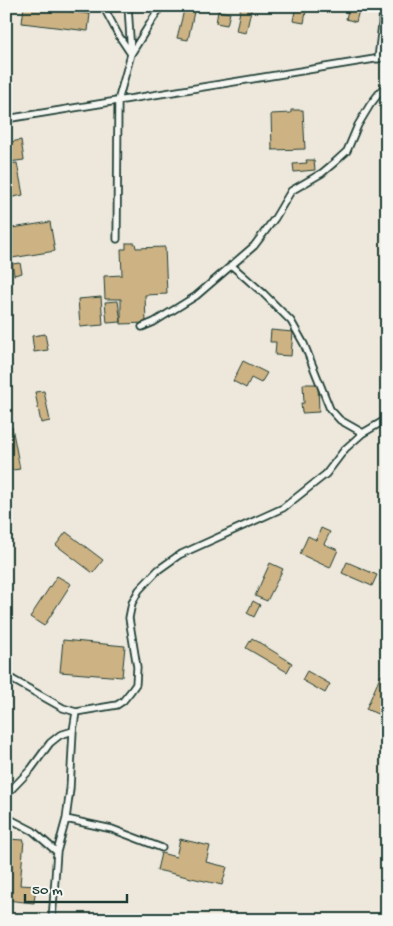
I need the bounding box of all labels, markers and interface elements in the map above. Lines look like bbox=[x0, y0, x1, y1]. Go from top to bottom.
scale bar bbox=[25, 871, 128, 903]
text: 50 m bbox=[32, 882, 63, 900]

